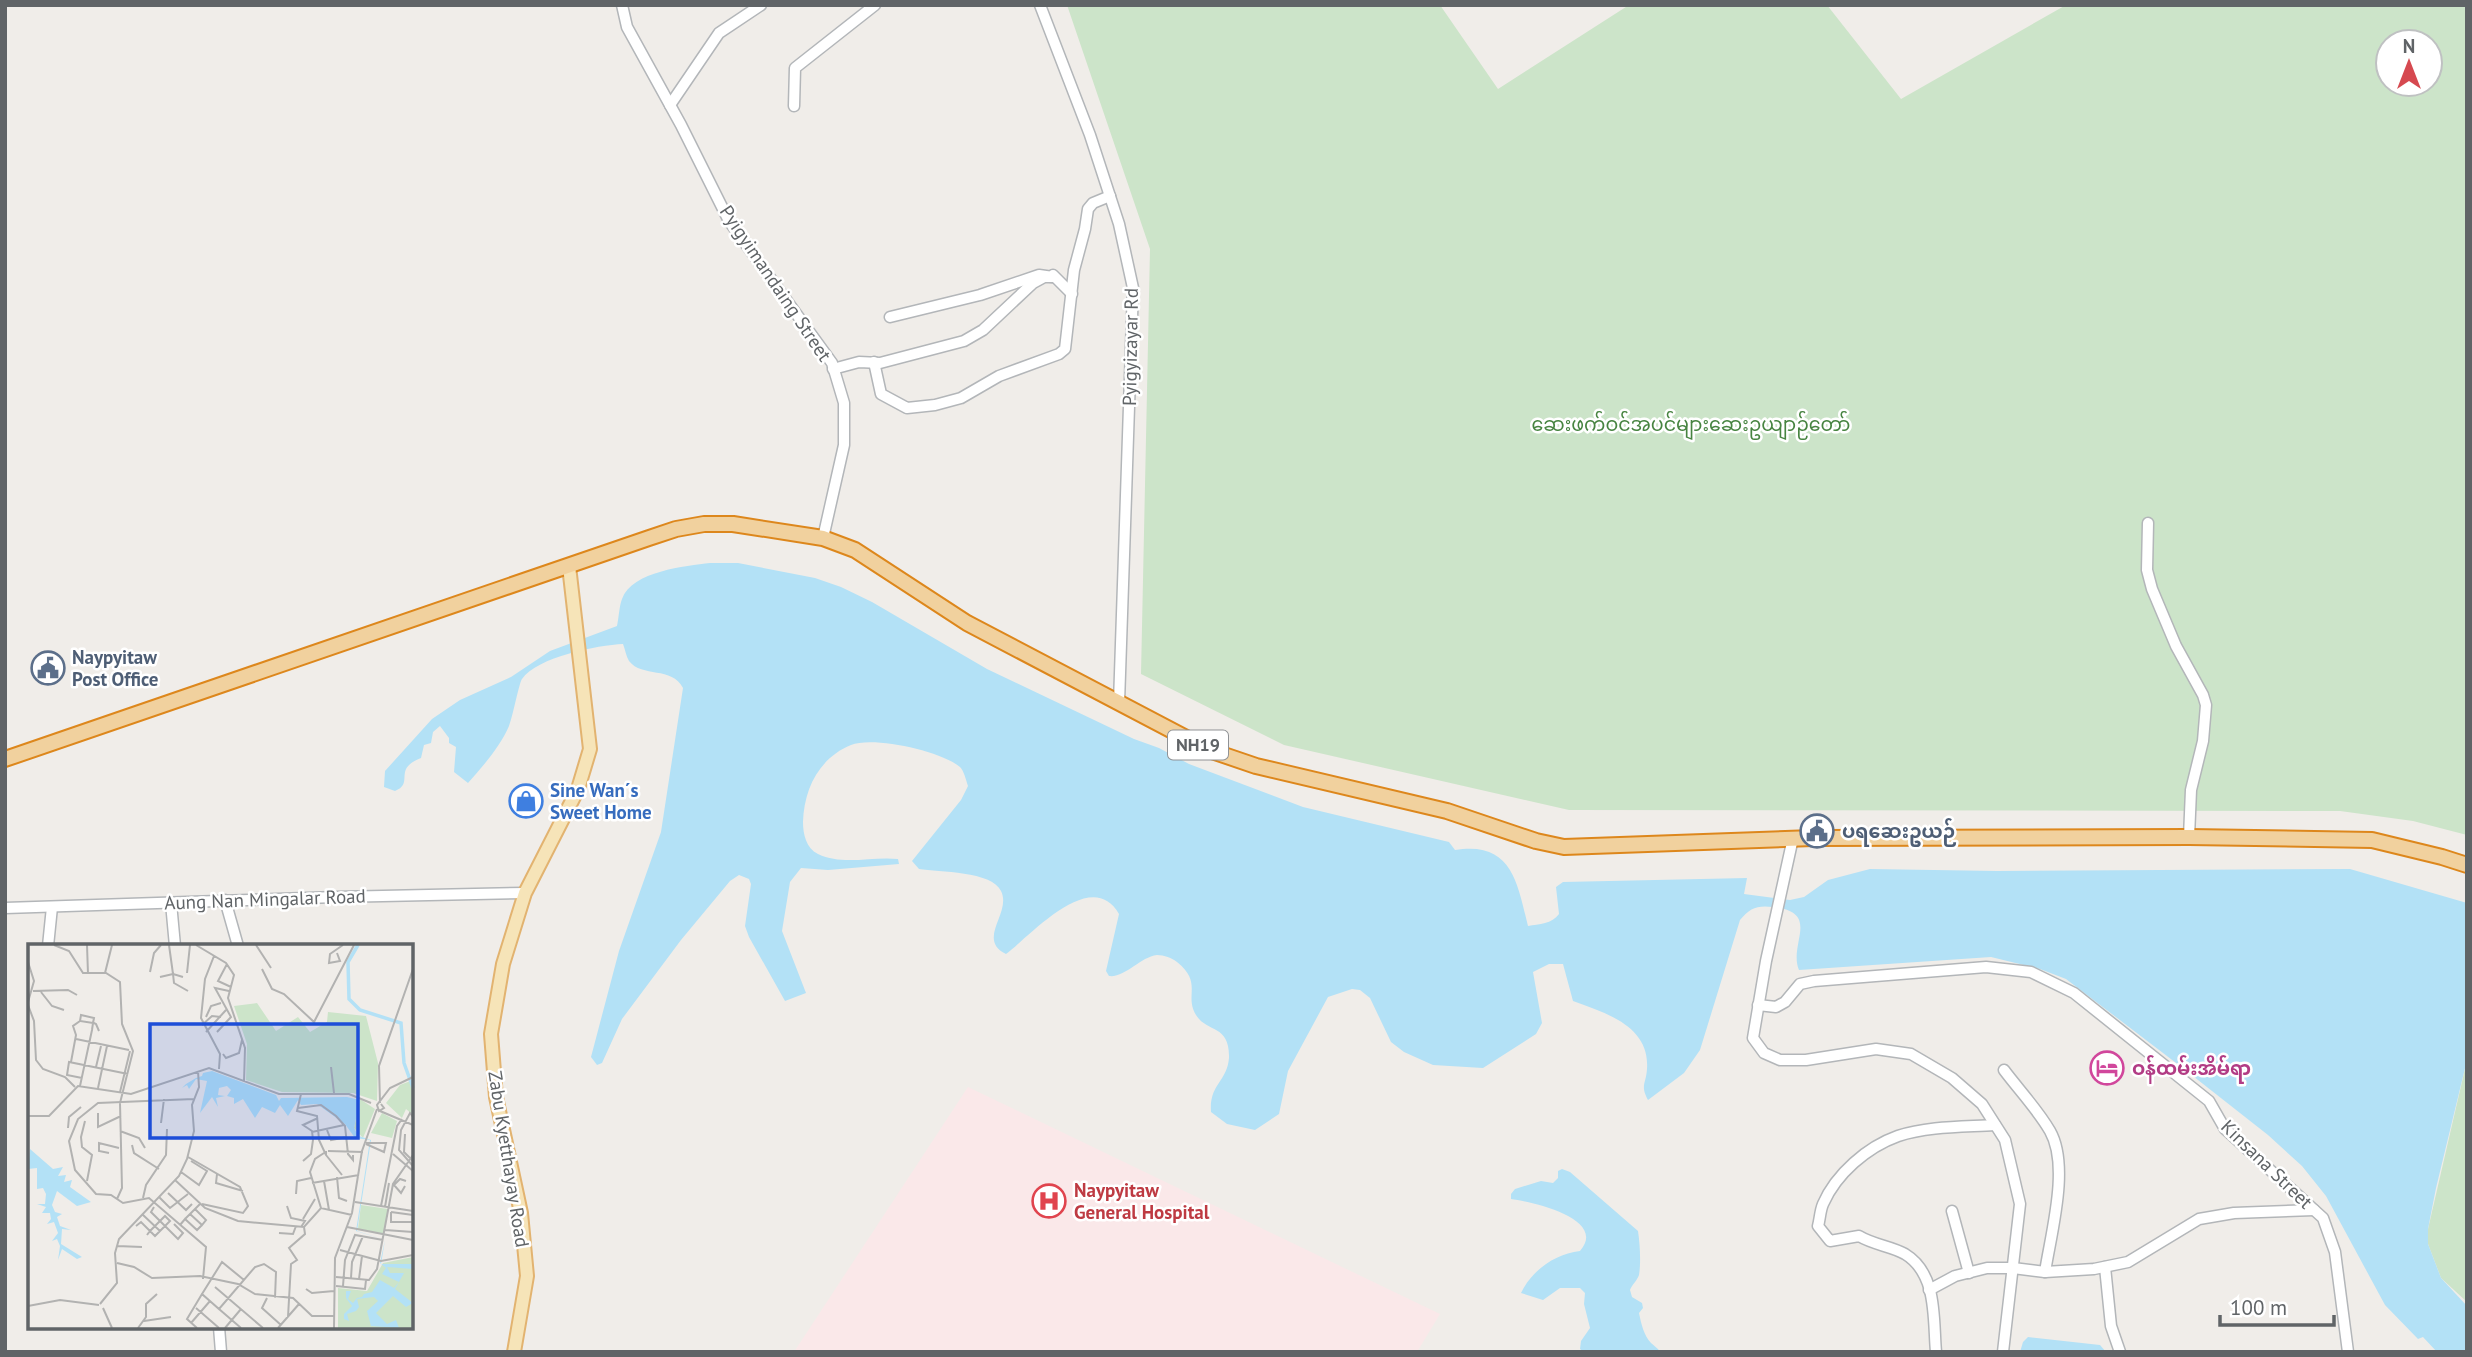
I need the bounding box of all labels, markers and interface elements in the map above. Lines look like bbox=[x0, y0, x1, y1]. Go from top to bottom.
north arrow bbox=[2374, 28, 2444, 98]
text: N bbox=[2403, 34, 2415, 58]
street label: Pyigyimandaing Street bbox=[715, 200, 837, 366]
street label: Pyigyizayar Rd bbox=[1117, 288, 1143, 406]
park label: ဆေးဖက်ဝင်အပင်များဆေးဥယျာဉ်တော် bbox=[1531, 410, 1851, 440]
place label: Naypyitaw Post Office bbox=[72, 645, 159, 691]
public building icon: Naypyitaw Post Office bbox=[29, 649, 67, 687]
road number: NH19 bbox=[1168, 730, 1228, 760]
place label: Sine Wan´s Sweet Home bbox=[550, 778, 652, 824]
shop icon: Sine Wan´s Sweet Home bbox=[507, 782, 545, 820]
public building icon: ပရဆေးဥယဉ် bbox=[1798, 812, 1836, 850]
place label: ပရဆေးဥယဉ် bbox=[1842, 818, 1957, 847]
street label: Aung Nan Mingalar Road bbox=[164, 883, 366, 915]
inset map bbox=[28, 944, 413, 1329]
hotel icon: ဝန်ထမ်းအိမ်ရာ bbox=[2088, 1049, 2126, 1087]
place label: ဝန်ထမ်းအိမ်ရာ bbox=[2132, 1055, 2251, 1084]
street label: Zabu Kyetthayay Road bbox=[483, 1069, 535, 1249]
street label: Kinsana Street bbox=[2216, 1114, 2318, 1214]
place label: Naypyitaw General Hospital bbox=[1074, 1178, 1210, 1224]
hospital icon: Naypyitaw General Hospital bbox=[1030, 1182, 1068, 1220]
scale bar bbox=[2220, 1284, 2334, 1328]
text: 100 m bbox=[2230, 1294, 2287, 1321]

